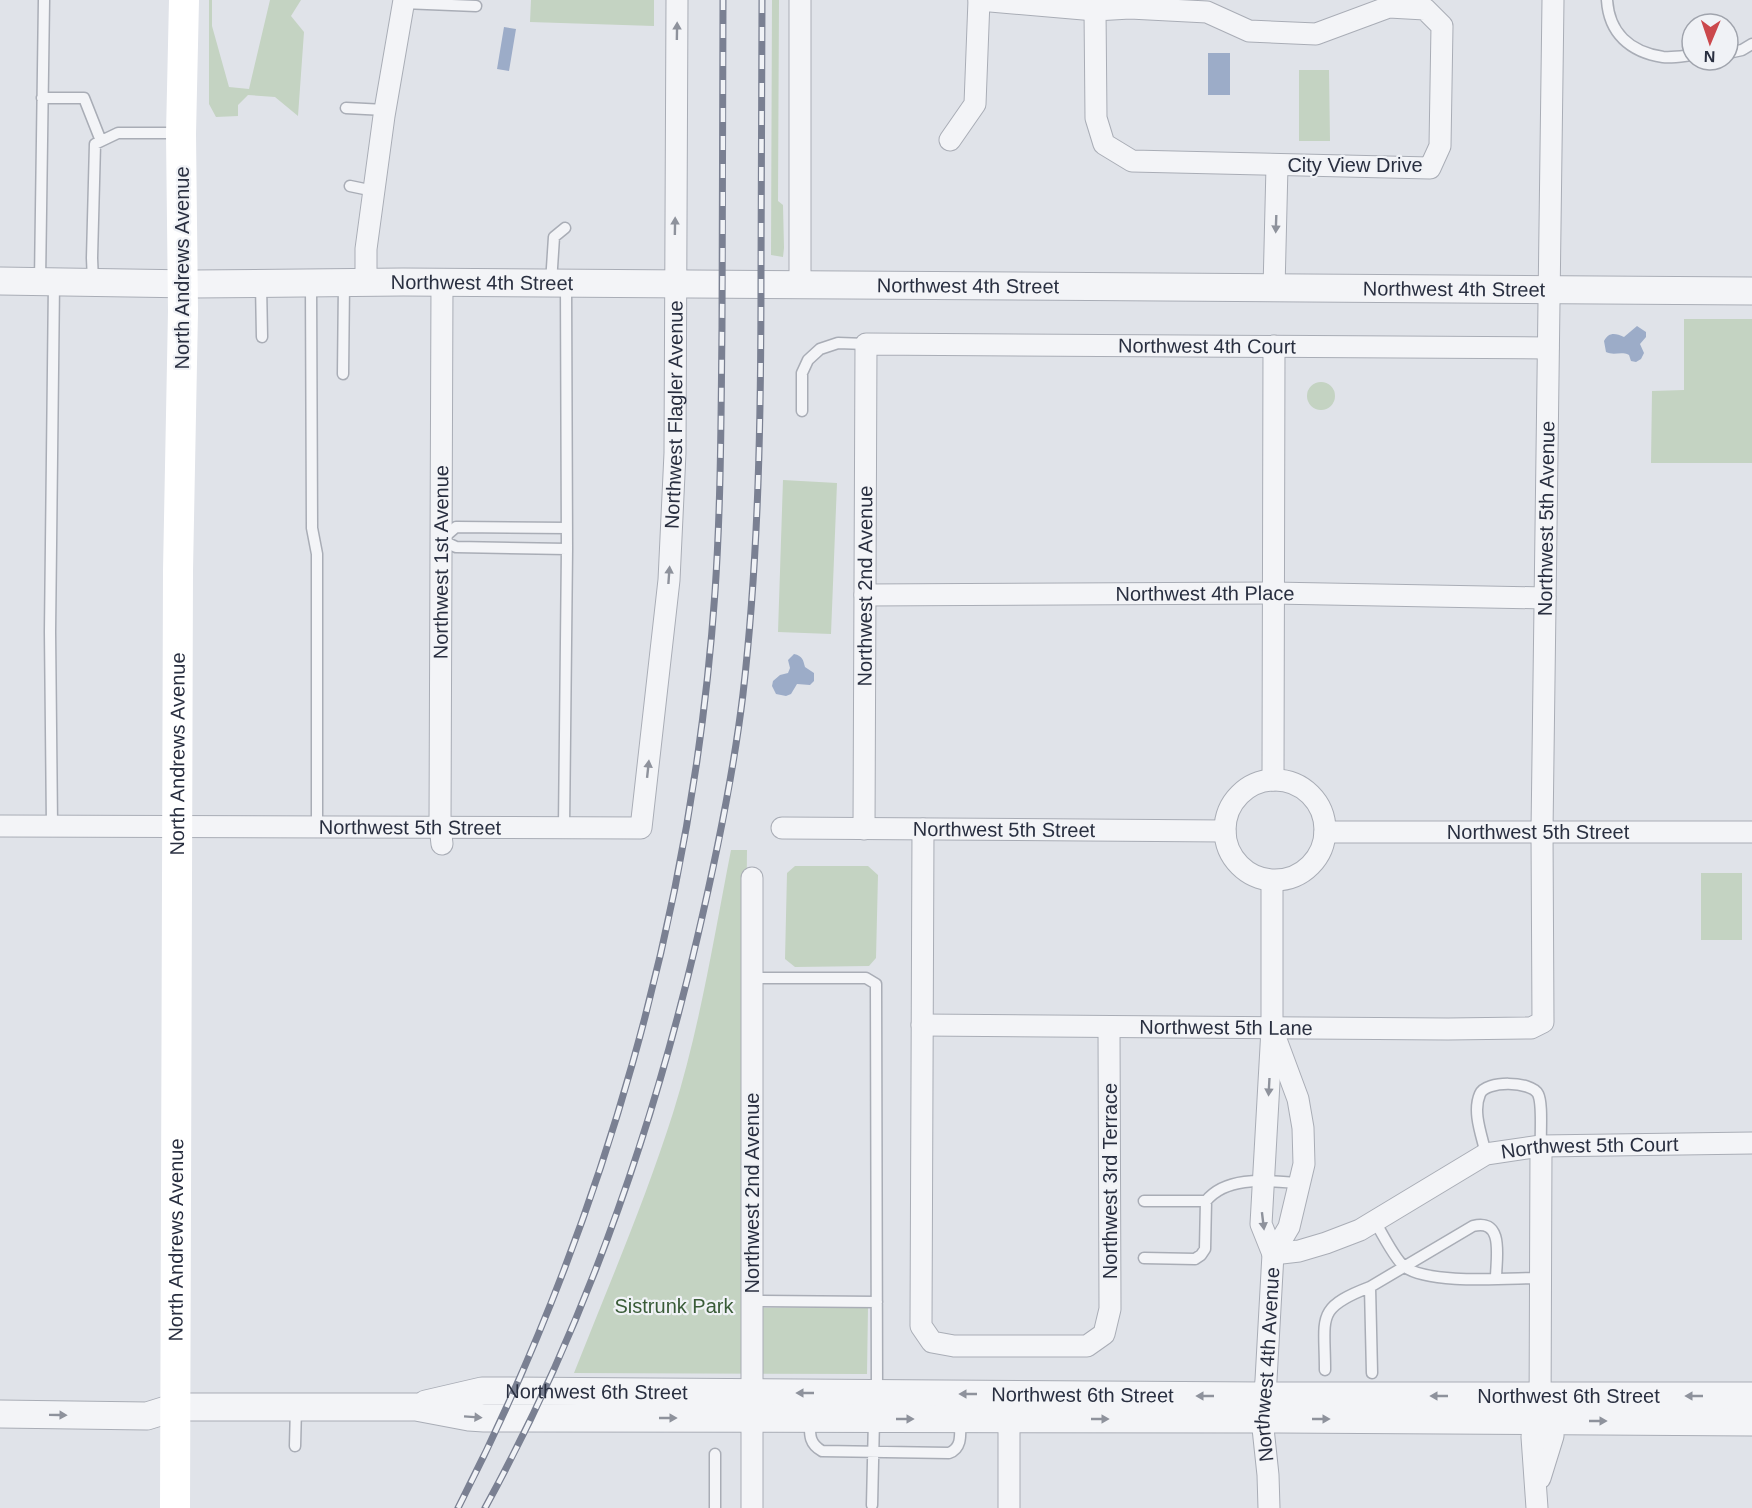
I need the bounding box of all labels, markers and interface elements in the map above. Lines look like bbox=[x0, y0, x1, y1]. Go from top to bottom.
north arrow bbox=[1680, 12, 1740, 72]
one-way arrow bbox=[672, 22, 682, 41]
text: N bbox=[1703, 48, 1716, 65]
street label: City View Drive bbox=[1287, 154, 1423, 176]
street label: North Andrews Avenue bbox=[171, 166, 193, 370]
one-way arrow bbox=[1271, 215, 1281, 234]
one-way arrow bbox=[670, 217, 680, 236]
street label: Northwest 4th Street bbox=[391, 271, 574, 294]
street label: Northwest 4th Street bbox=[877, 274, 1060, 297]
street label: Northwest 4th Street bbox=[1363, 277, 1546, 301]
street label: Northwest Flagler Avenue bbox=[660, 300, 687, 530]
street label: Northwest 4th Court bbox=[1118, 334, 1296, 358]
street label: Northwest 5th Avenue bbox=[1534, 421, 1558, 616]
street label: Northwest 1st Avenue bbox=[430, 465, 452, 659]
street label: Northwest 2nd Avenue bbox=[854, 485, 876, 687]
one-way arrow bbox=[664, 566, 673, 585]
street label: Northwest 4th Place bbox=[1115, 582, 1295, 605]
street label: North Andrews Avenue bbox=[166, 652, 189, 856]
one-way arrow bbox=[643, 760, 653, 779]
street label: Northwest 5th Street bbox=[319, 816, 502, 839]
street label: Northwest 5th Street bbox=[913, 818, 1096, 841]
street label: Northwest 5th Street bbox=[1447, 821, 1630, 843]
street label: Northwest 5th Lane bbox=[1139, 1016, 1313, 1039]
one-way arrow bbox=[1264, 1077, 1273, 1096]
street label: Northwest 3rd Terrace bbox=[1099, 1083, 1121, 1279]
street label: Northwest 2nd Avenue bbox=[741, 1093, 763, 1293]
street label: Northwest 5th Court bbox=[1499, 1133, 1679, 1163]
street label: North Andrews Avenue bbox=[165, 1138, 187, 1342]
one-way arrow bbox=[1258, 1212, 1268, 1231]
street label: Northwest 4th Avenue bbox=[1251, 1266, 1283, 1463]
park label: Sistrunk Park bbox=[615, 1295, 734, 1317]
street label: Northwest 6th Street bbox=[505, 1380, 688, 1403]
street label: Northwest 6th Street bbox=[991, 1383, 1174, 1406]
street label: Northwest 6th Street bbox=[1477, 1385, 1660, 1407]
one-way arrow bbox=[796, 1388, 815, 1398]
one-way arrow bbox=[958, 1389, 977, 1399]
one-way arrow bbox=[1195, 1391, 1214, 1400]
one-way arrow bbox=[1429, 1391, 1448, 1401]
one-way arrow bbox=[1684, 1391, 1703, 1401]
one-way arrow bbox=[49, 1410, 68, 1420]
one-way arrow bbox=[464, 1412, 483, 1422]
one-way arrow bbox=[659, 1413, 678, 1423]
one-way arrow bbox=[896, 1414, 915, 1424]
one-way arrow bbox=[1091, 1414, 1110, 1424]
one-way arrow bbox=[1311, 1414, 1330, 1424]
one-way arrow bbox=[1589, 1416, 1608, 1426]

